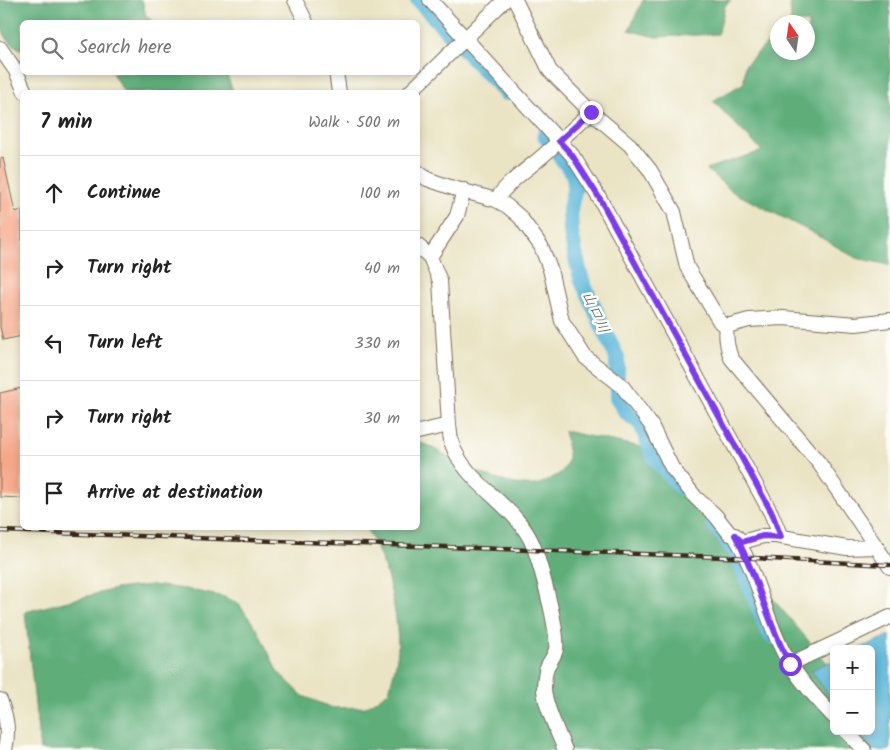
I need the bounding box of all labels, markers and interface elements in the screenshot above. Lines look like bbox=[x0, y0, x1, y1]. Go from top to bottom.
north arrow bbox=[770, 15, 815, 60]
search box bbox=[20, 20, 420, 75]
text: Search here bbox=[78, 33, 172, 63]
icon: search bbox=[38, 34, 66, 62]
route end bbox=[580, 101, 603, 124]
text: 7 min bbox=[40, 106, 92, 139]
text: Walk · 500 m bbox=[308, 110, 400, 135]
text: Continue bbox=[87, 178, 160, 208]
icon: ahead bbox=[40, 179, 68, 207]
text: 100 m bbox=[360, 181, 400, 206]
text: Turn right bbox=[87, 253, 172, 283]
icon: right bbox=[40, 254, 68, 282]
text: 40 m bbox=[364, 256, 400, 281]
water label: 山口川 bbox=[575, 287, 615, 338]
text: Turn left bbox=[87, 328, 162, 358]
icon: left bbox=[40, 329, 68, 357]
text: 330 m bbox=[355, 331, 400, 356]
text: Turn right bbox=[87, 403, 172, 433]
icon: right bbox=[40, 404, 68, 432]
text: 30 m bbox=[364, 406, 400, 431]
text: Arrive at destination bbox=[87, 478, 263, 508]
icon: arrive bbox=[40, 479, 68, 507]
map controls bbox=[830, 645, 875, 735]
button: + bbox=[830, 645, 875, 690]
route start bbox=[779, 653, 802, 676]
button: − bbox=[830, 690, 875, 735]

